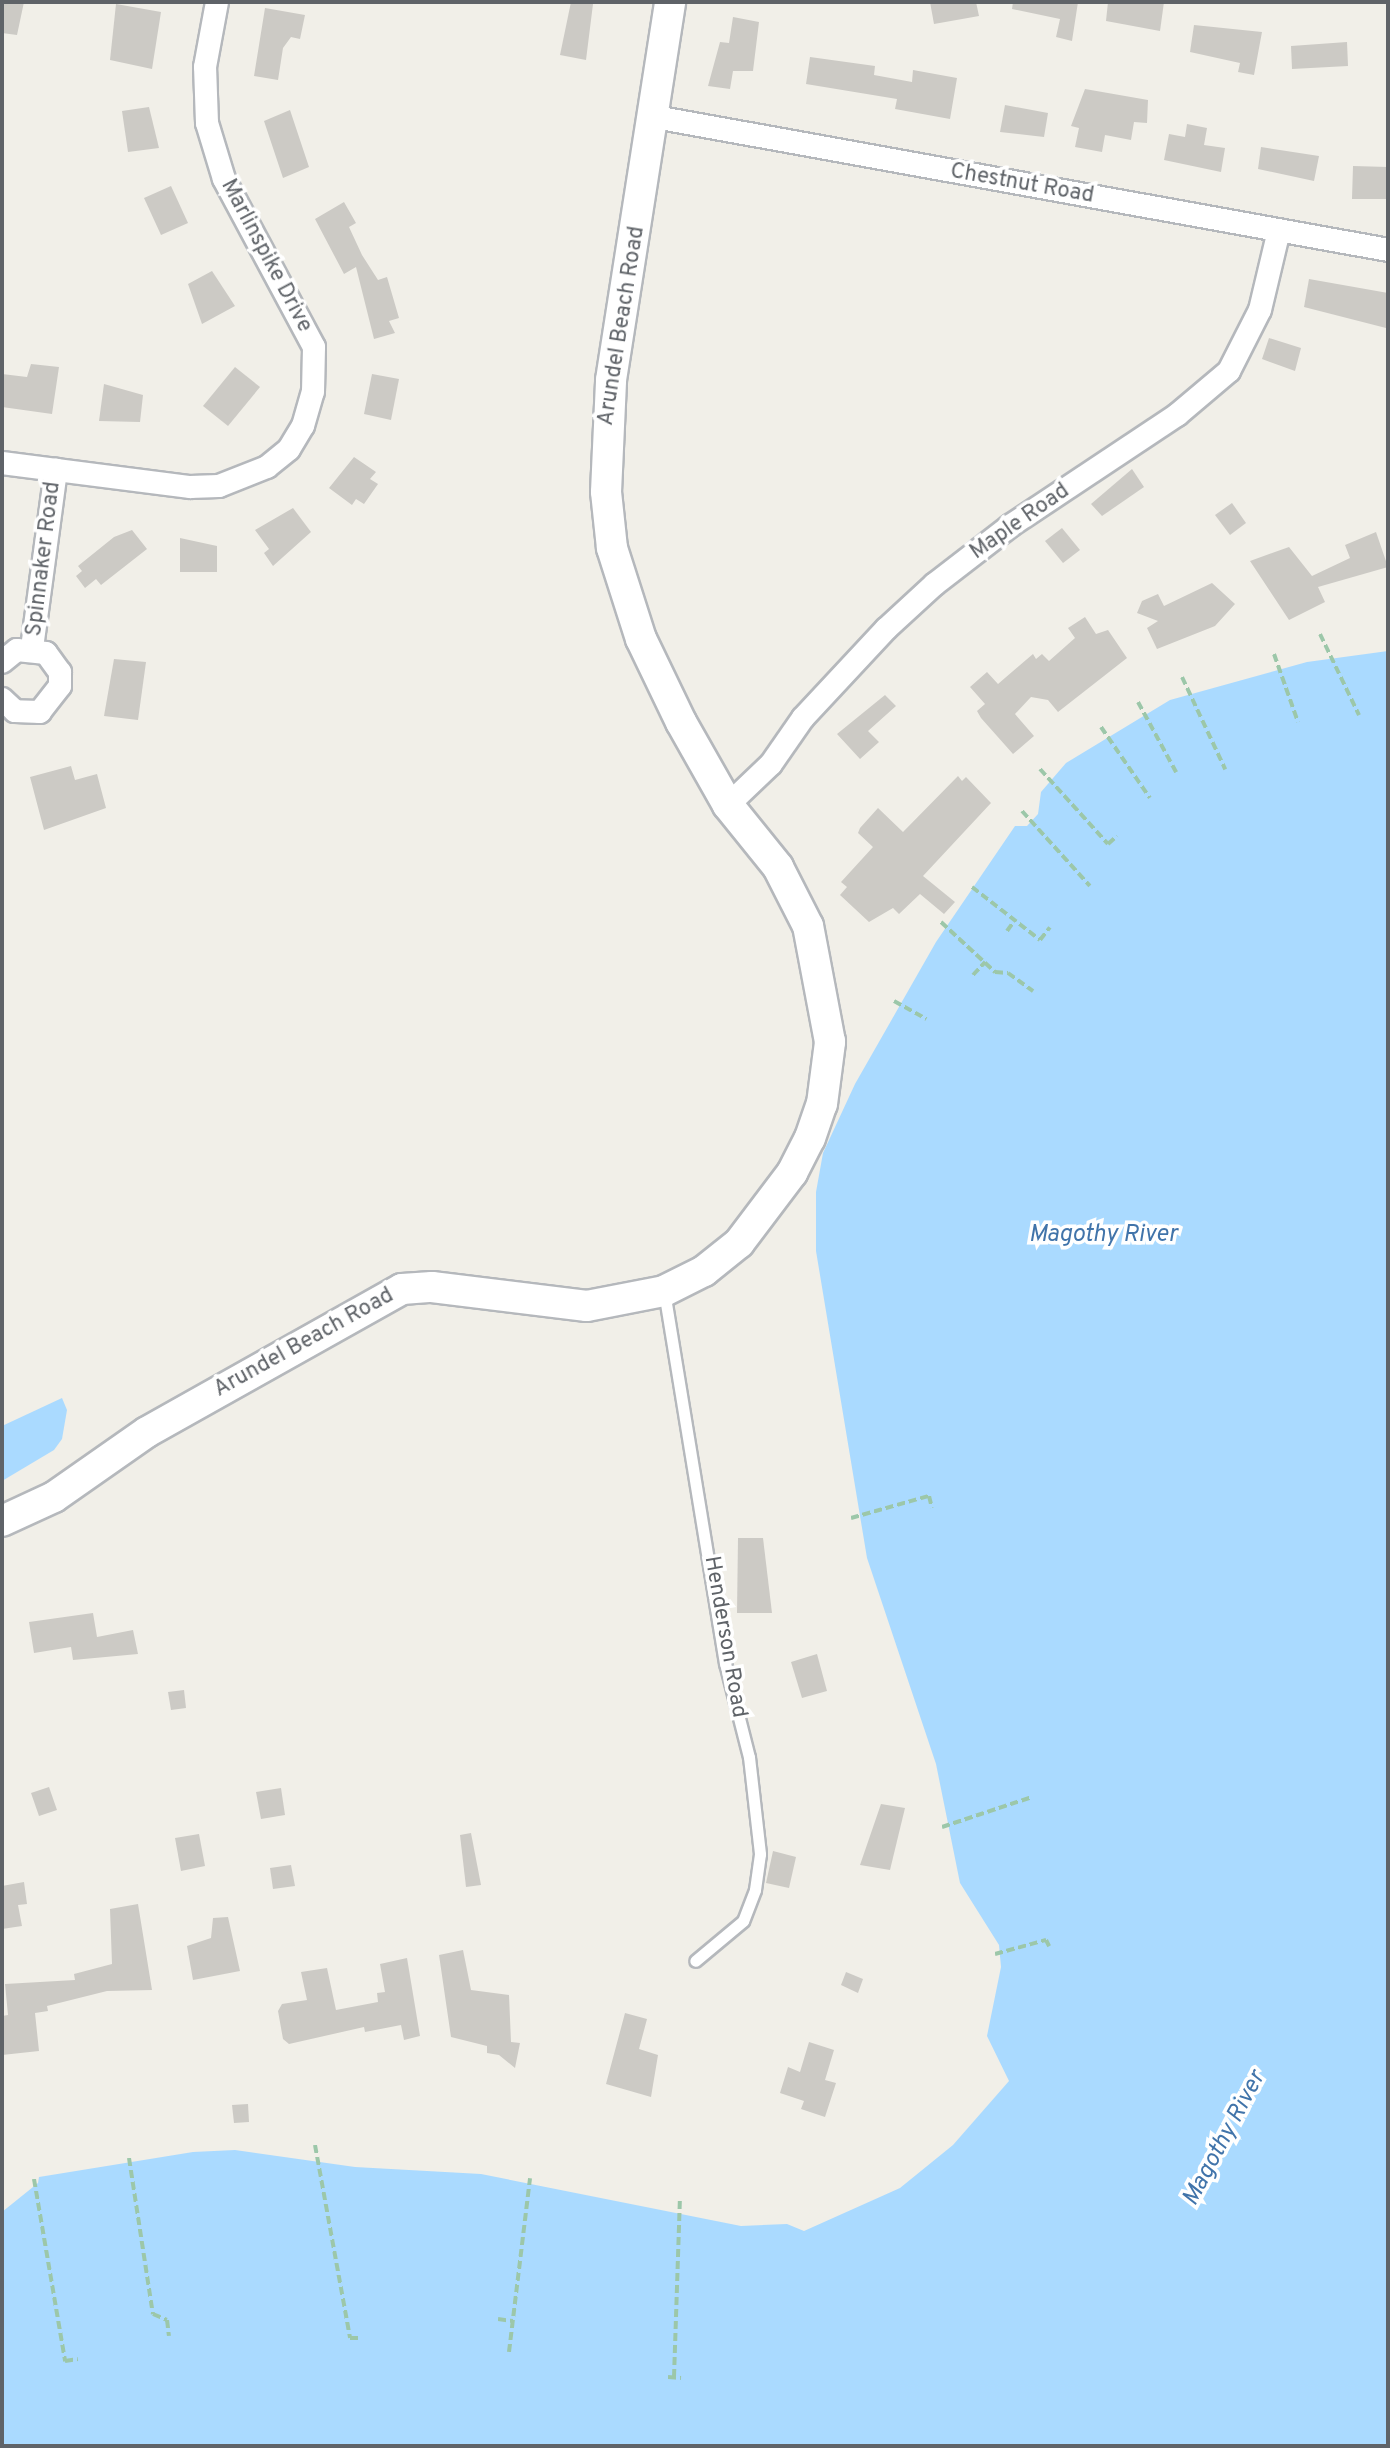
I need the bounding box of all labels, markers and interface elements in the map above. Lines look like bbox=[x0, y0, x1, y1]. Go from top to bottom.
street label: Chestnut Road bbox=[948, 158, 1096, 210]
street label: Marlinspike Drive bbox=[215, 175, 317, 337]
street label: Arundel Beach Road bbox=[593, 224, 651, 428]
street label: Maple Road bbox=[965, 478, 1075, 566]
street label: Spinnaker Road bbox=[21, 480, 67, 638]
water label: Magothy River bbox=[1029, 1222, 1177, 1250]
street label: Arundel Beach Road bbox=[210, 1283, 398, 1403]
street label: Henderson Road bbox=[698, 1554, 752, 1720]
water label: Magothy River bbox=[1177, 2067, 1273, 2211]

